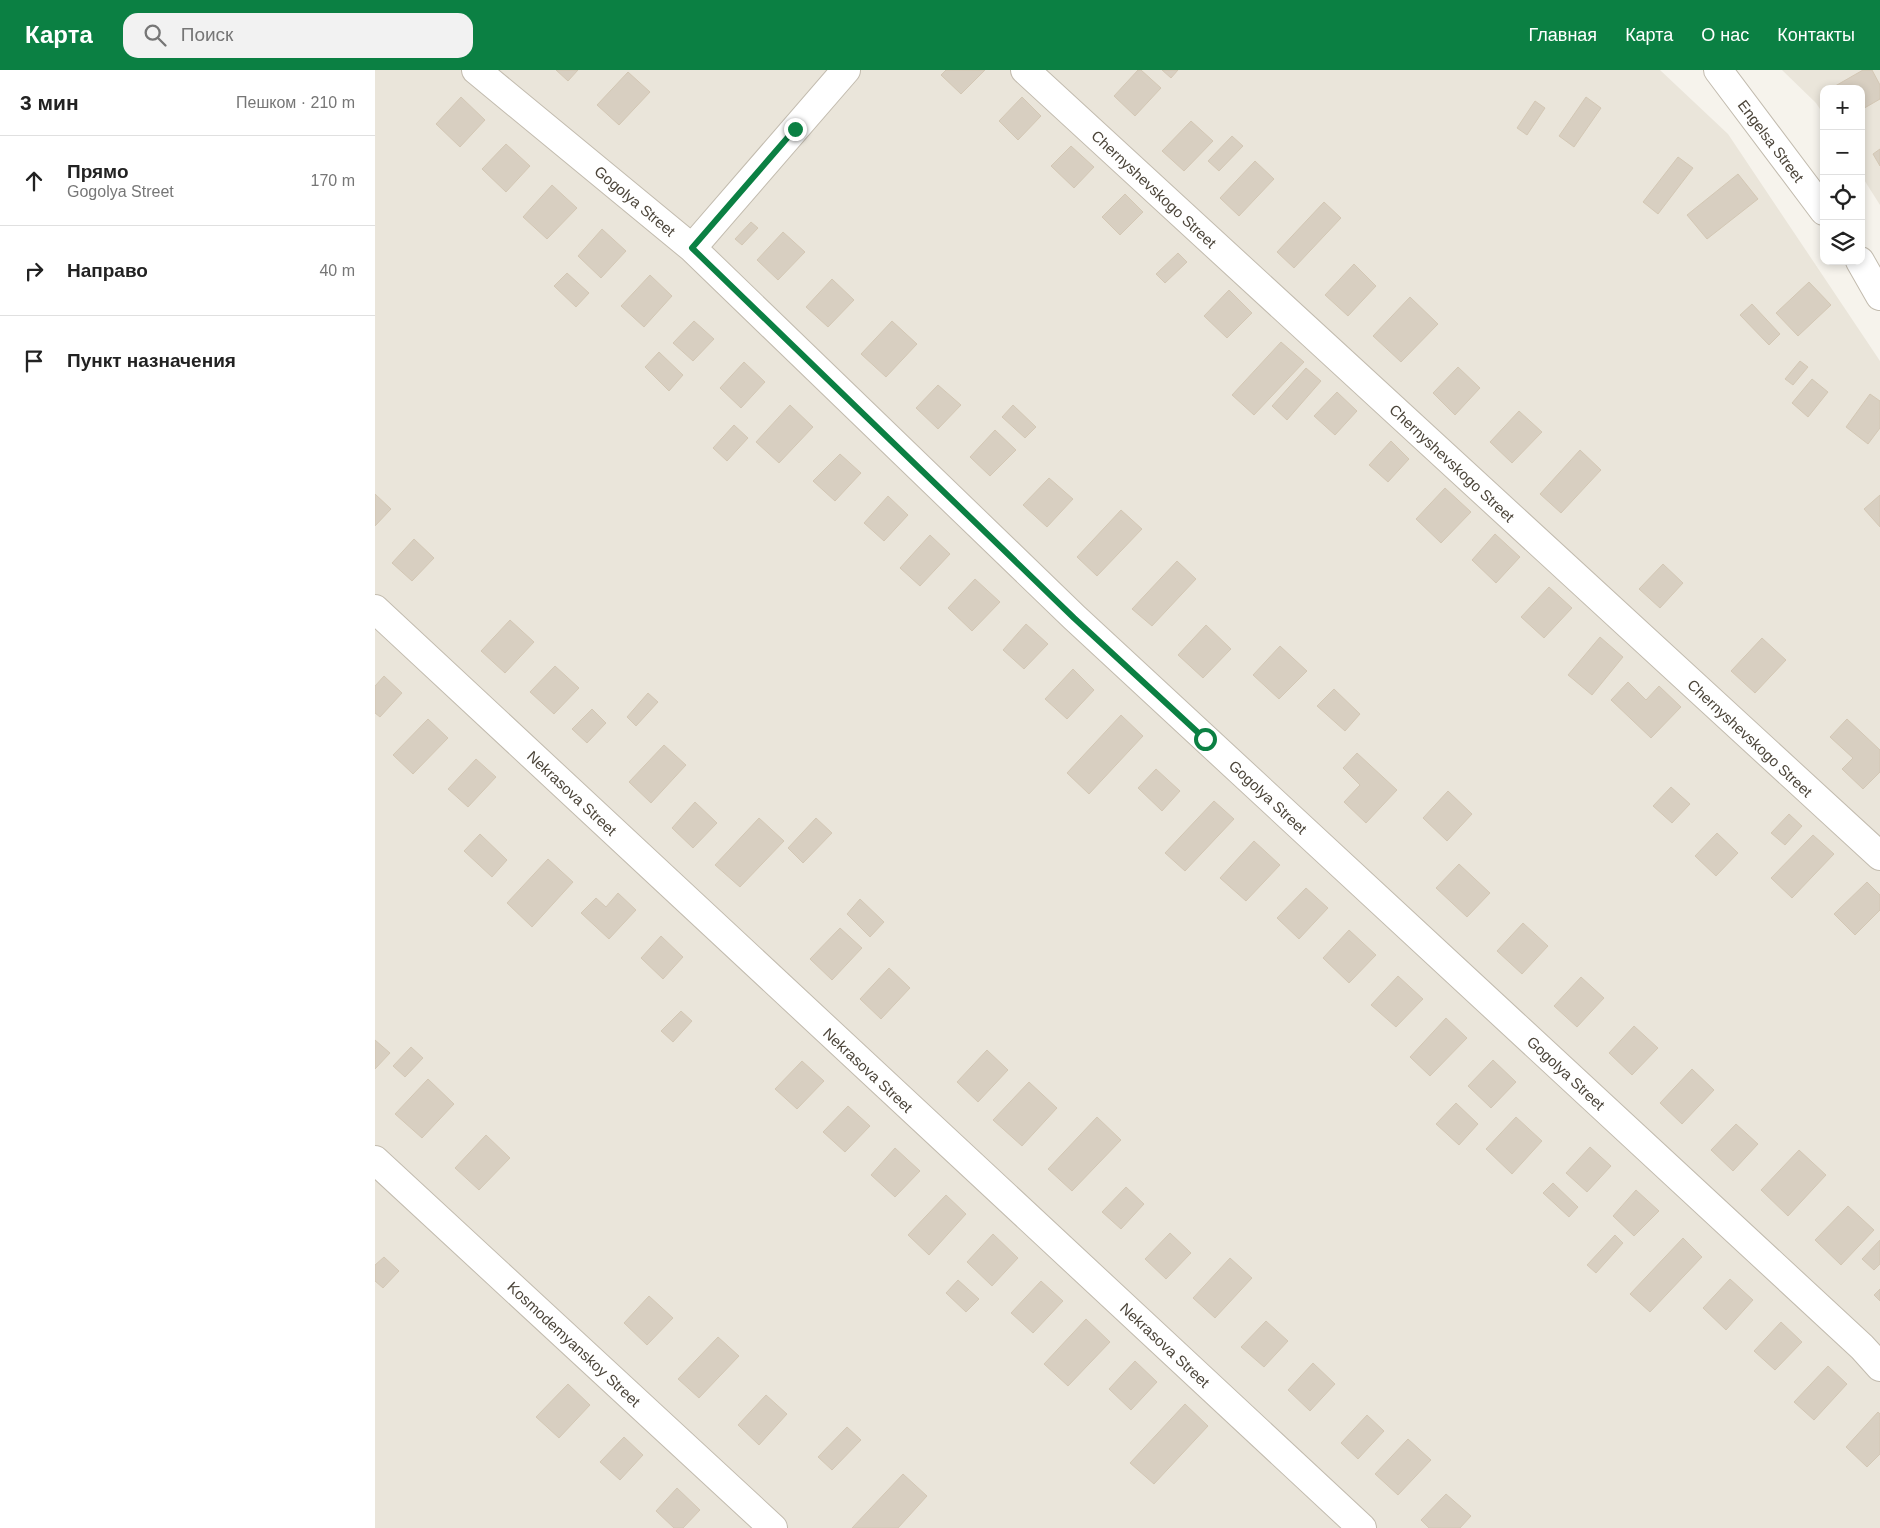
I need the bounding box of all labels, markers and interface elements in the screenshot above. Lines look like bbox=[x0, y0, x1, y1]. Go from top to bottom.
search box bbox=[123, 13, 473, 58]
text: Карта bbox=[25, 21, 93, 48]
icon: search bbox=[141, 21, 169, 49]
text: Поиск bbox=[181, 24, 233, 45]
text: Главная bbox=[1529, 25, 1597, 45]
text: Карта bbox=[1625, 25, 1673, 45]
text: О нас bbox=[1701, 25, 1749, 45]
text: Контакты bbox=[1777, 25, 1855, 45]
map controls bbox=[1820, 85, 1865, 265]
button: + bbox=[1820, 85, 1865, 130]
text: 3 мин bbox=[20, 91, 79, 114]
text: Пешком · 210 m bbox=[236, 94, 355, 111]
street label: Engelsa Street bbox=[1735, 97, 1808, 186]
route end bbox=[784, 118, 807, 141]
street label: Chernyshevskogo Street bbox=[1088, 127, 1220, 252]
button: − bbox=[1820, 130, 1865, 175]
text: Прямо bbox=[67, 161, 129, 182]
street label: Gogolya Street bbox=[591, 162, 679, 240]
icon: ahead bbox=[20, 167, 48, 195]
text: 170 m bbox=[311, 172, 355, 189]
button: locate bbox=[1820, 175, 1865, 220]
text: Gogolya Street bbox=[67, 183, 174, 200]
button: layers bbox=[1820, 220, 1865, 265]
icon: right bbox=[20, 257, 48, 285]
text: Направо bbox=[67, 260, 148, 281]
text: 40 m bbox=[319, 262, 355, 279]
icon: arrive bbox=[20, 347, 48, 375]
text: Пункт назначения bbox=[67, 350, 236, 371]
street label: Chernyshevskogo Street bbox=[1386, 401, 1518, 526]
street label: Chernyshevskogo Street bbox=[1684, 676, 1816, 801]
route start bbox=[1194, 728, 1217, 751]
street label: Nekrasova Street bbox=[524, 747, 621, 839]
street label: Gogolya Street bbox=[1226, 757, 1311, 838]
street label: Nekrasova Street bbox=[820, 1024, 917, 1116]
street label: Gogolya Street bbox=[1524, 1033, 1609, 1114]
street label: Kosmodemyanskoy Street bbox=[504, 1278, 644, 1410]
street label: Nekrasova Street bbox=[1117, 1299, 1214, 1391]

